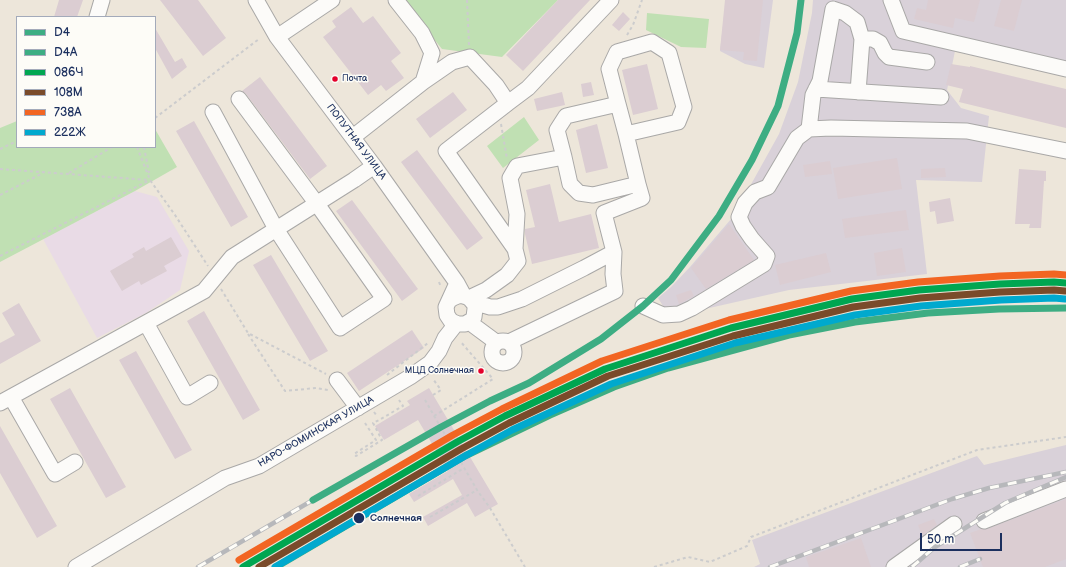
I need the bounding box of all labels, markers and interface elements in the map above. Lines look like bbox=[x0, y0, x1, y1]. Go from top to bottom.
legend bbox=[16, 16, 156, 148]
text: D4 bbox=[54, 25, 70, 40]
text: D4А bbox=[54, 45, 77, 60]
text: 086Ч bbox=[54, 65, 83, 80]
marker: Почта bbox=[330, 74, 340, 84]
place label: Почта bbox=[342, 74, 367, 84]
text: 108М bbox=[54, 85, 83, 100]
street label: ПОПУТНАЯ УЛИЦА bbox=[324, 102, 388, 182]
text: 738А bbox=[54, 105, 82, 120]
text: 222Ж bbox=[54, 125, 86, 140]
place label: МЦД Солнечная bbox=[405, 366, 474, 376]
marker: МЦД Солнечная bbox=[476, 366, 486, 376]
street label: НАРО-ФОМИНСКАЯ УЛИЦА bbox=[256, 394, 376, 470]
marker: Солнечная bbox=[352, 511, 366, 525]
place label: Солнечная bbox=[370, 512, 422, 524]
scale bar bbox=[922, 525, 1004, 551]
text: 50 m bbox=[927, 532, 954, 547]

